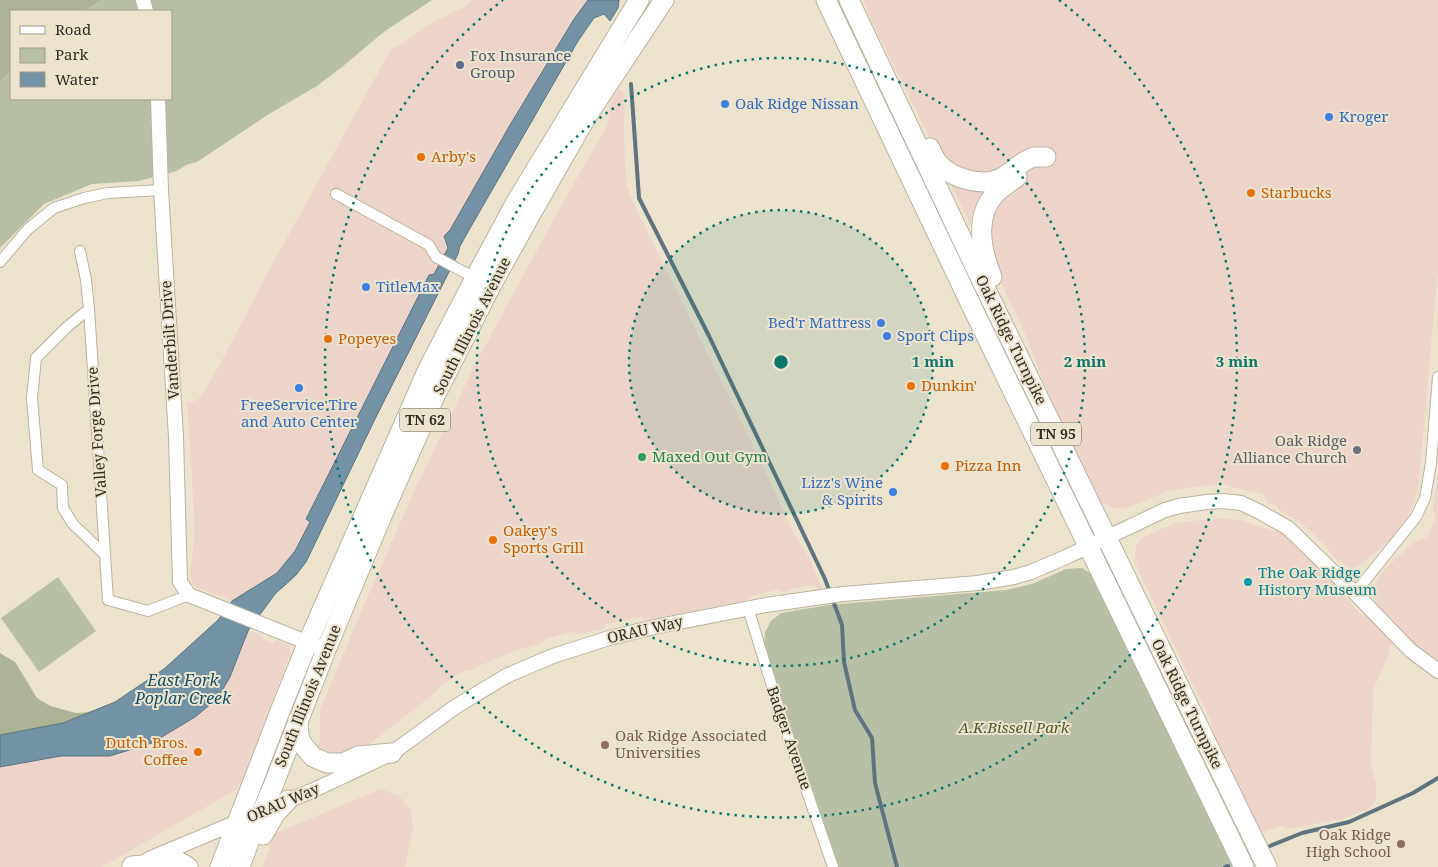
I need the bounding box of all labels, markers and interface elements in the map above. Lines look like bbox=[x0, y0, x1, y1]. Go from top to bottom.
legend bbox=[10, 10, 172, 100]
text: Road bbox=[55, 19, 91, 39]
text: Park bbox=[55, 44, 89, 64]
place label: Fox Insurance Group bbox=[470, 45, 571, 82]
marker: Fox Insurance Group bbox=[454, 59, 466, 71]
text: Water bbox=[55, 69, 98, 89]
place label: Oak Ridge Nissan bbox=[735, 93, 859, 113]
marker: Oak Ridge Nissan bbox=[719, 98, 731, 110]
place label: Kroger bbox=[1339, 106, 1388, 126]
marker: Kroger bbox=[1323, 111, 1335, 123]
place label: Arby's bbox=[431, 146, 476, 166]
marker: Arby's bbox=[415, 151, 427, 163]
place label: Starbucks bbox=[1261, 182, 1332, 202]
marker: Starbucks bbox=[1245, 187, 1257, 199]
street label: South Illinois Avenue bbox=[428, 253, 515, 398]
street label: Oak Ridge Turnpike bbox=[972, 271, 1052, 408]
place label: TitleMax bbox=[376, 276, 439, 296]
street label: Vanderbilt Drive bbox=[155, 280, 183, 400]
marker: TitleMax bbox=[360, 281, 372, 293]
place label: Bed'r Mattress bbox=[768, 312, 871, 332]
marker: Bed'r Mattress bbox=[875, 317, 887, 329]
place label: Sport Clips bbox=[897, 325, 974, 345]
place label: Popeyes bbox=[338, 328, 396, 348]
marker: Sport Clips bbox=[881, 330, 893, 342]
marker: Popeyes bbox=[322, 333, 334, 345]
text: 1 min bbox=[912, 351, 954, 371]
text: 2 min bbox=[1064, 351, 1106, 371]
text: 3 min bbox=[1216, 351, 1258, 371]
centre of rings bbox=[772, 353, 790, 371]
street label: Valley Forge Drive bbox=[81, 366, 111, 498]
place label: Dunkin' bbox=[921, 375, 977, 395]
marker: Dunkin' bbox=[905, 380, 917, 392]
marker: FreeService Tire and Auto Center bbox=[293, 382, 305, 394]
place label: FreeService Tire and Auto Center bbox=[240, 394, 358, 431]
road number: TN 62 bbox=[400, 408, 450, 432]
road number: TN 95 bbox=[1031, 422, 1081, 446]
place label: Oak Ridge Alliance Church bbox=[1233, 430, 1347, 467]
marker: Oak Ridge Alliance Church bbox=[1351, 444, 1363, 456]
place label: Maxed Out Gym bbox=[652, 446, 768, 466]
marker: Maxed Out Gym bbox=[636, 451, 648, 463]
place label: Pizza Inn bbox=[955, 455, 1022, 475]
marker: Pizza Inn bbox=[939, 460, 951, 472]
place label: Lizz's Wine & Spirits bbox=[801, 472, 883, 509]
marker: Lizz's Wine & Spirits bbox=[887, 486, 899, 498]
place label: Oakey's Sports Grill bbox=[503, 520, 584, 557]
marker: Oakey's Sports Grill bbox=[487, 534, 499, 546]
place label: The Oak Ridge History Museum bbox=[1258, 562, 1377, 599]
marker: The Oak Ridge History Museum bbox=[1242, 576, 1254, 588]
street label: ORAU Way bbox=[605, 610, 685, 647]
street label: South Illinois Avenue bbox=[269, 621, 345, 770]
street label: Oak Ridge Turnpike bbox=[1148, 635, 1228, 772]
water label: East Fork Poplar Creek bbox=[134, 669, 232, 709]
street label: Badger Avenue bbox=[763, 683, 817, 792]
park label: A.K.Bissell Park bbox=[958, 717, 1070, 737]
place label: Oak Ridge Associated Universities bbox=[615, 725, 767, 762]
place label: Dutch Bros. Coffee bbox=[105, 732, 188, 769]
marker: Oak Ridge Associated Universities bbox=[599, 739, 611, 751]
marker: Dutch Bros. Coffee bbox=[192, 746, 204, 758]
street label: ORAU Way bbox=[243, 778, 323, 826]
place label: Oak Ridge High School bbox=[1306, 824, 1391, 861]
marker: Oak Ridge High School bbox=[1395, 838, 1407, 850]

